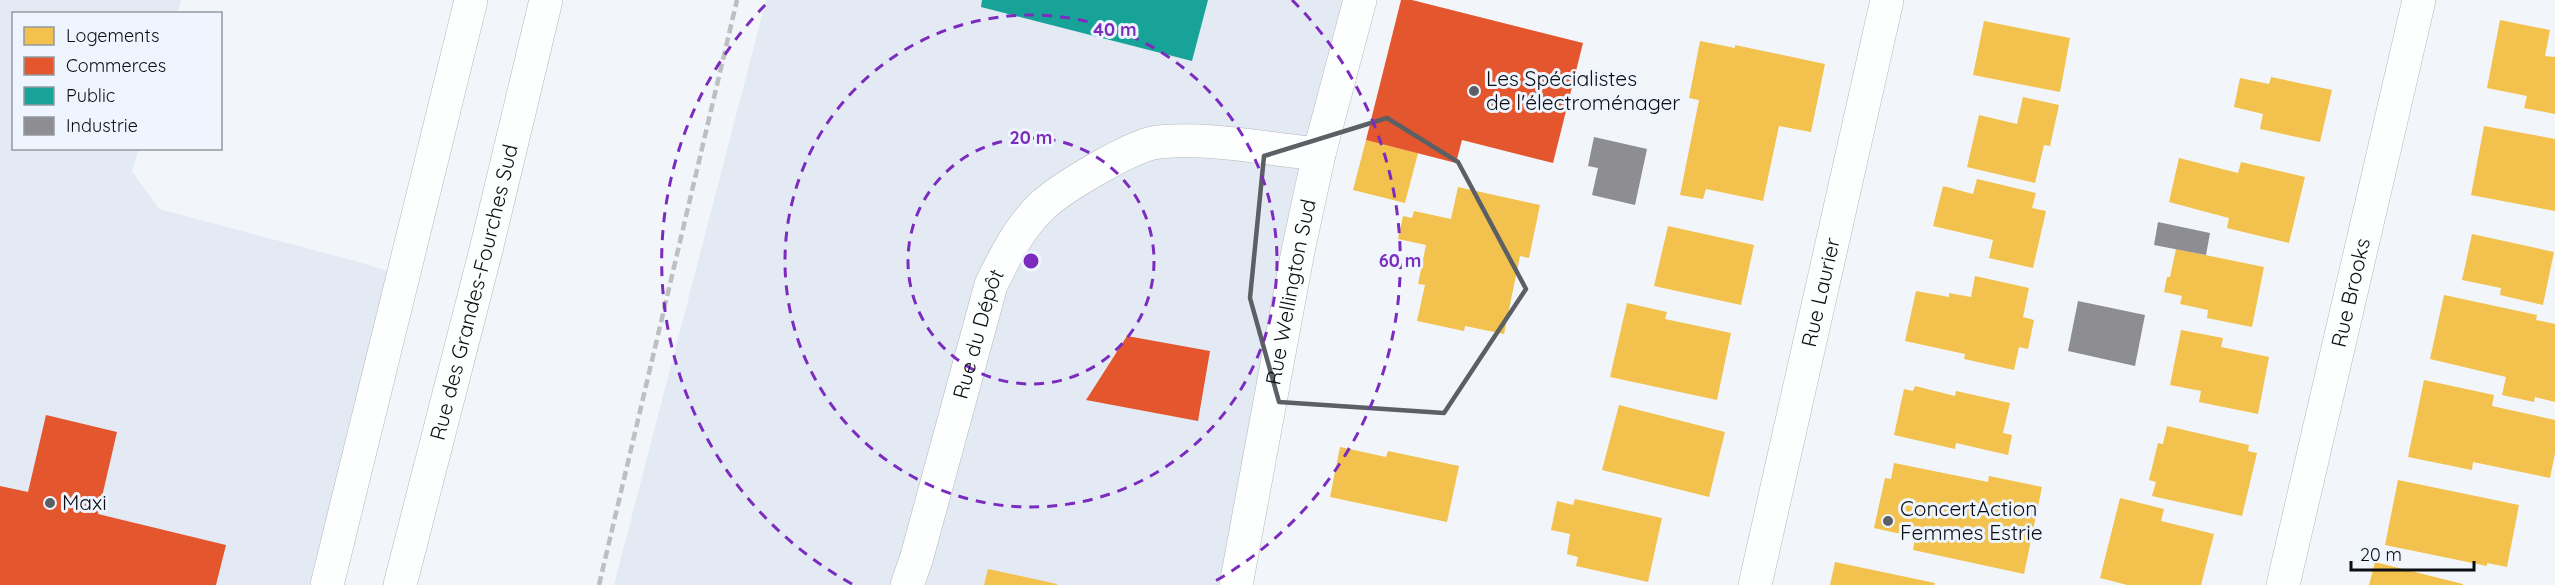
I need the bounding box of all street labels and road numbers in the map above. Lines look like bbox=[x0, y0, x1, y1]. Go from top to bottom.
street label: Rue des Grandes-Fourches Sud bbox=[424, 141, 523, 443]
street label: Rue Wellington Sud bbox=[1259, 197, 1321, 387]
street label: Rue Laurier bbox=[1795, 235, 1845, 349]
street label: Rue Brooks bbox=[2325, 236, 2375, 350]
street label: Rue du Dépôt bbox=[947, 264, 1009, 402]

